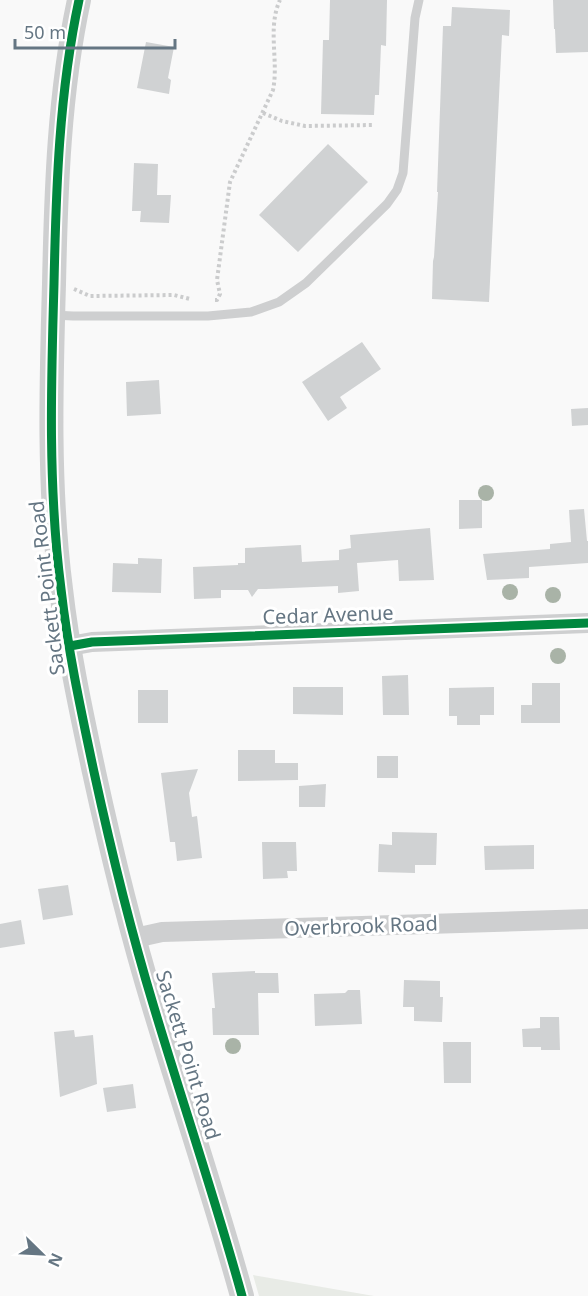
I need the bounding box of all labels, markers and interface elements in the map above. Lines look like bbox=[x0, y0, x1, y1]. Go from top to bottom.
scale bar bbox=[15, 12, 176, 50]
text: 50 m bbox=[24, 20, 66, 44]
street label: Sackett Point Road bbox=[22, 499, 71, 677]
street label: Cedar Avenue bbox=[262, 599, 394, 630]
street label: Overbrook Road bbox=[284, 909, 438, 942]
street label: Sackett Point Road bbox=[150, 967, 227, 1143]
north arrow bbox=[12, 1224, 72, 1284]
text: N bbox=[43, 1250, 68, 1271]

